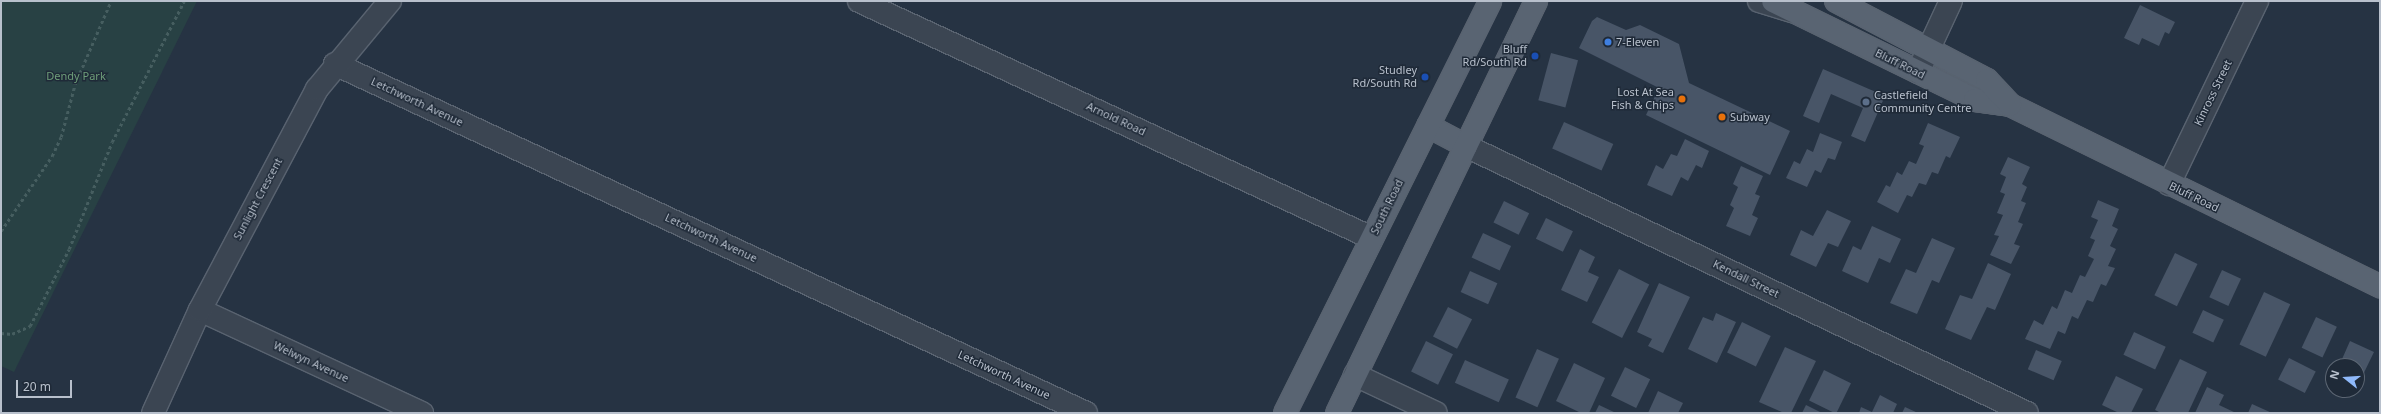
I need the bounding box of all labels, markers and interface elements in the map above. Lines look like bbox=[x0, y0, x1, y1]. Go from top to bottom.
place label: 7-Eleven bbox=[1616, 35, 1659, 49]
marker: 7-Eleven bbox=[1603, 37, 1613, 47]
place label: Bluff Rd/South Rd bbox=[1463, 43, 1527, 69]
street label: Bluff Road bbox=[1873, 46, 1927, 82]
marker: Bluff Rd/South Rd bbox=[1530, 51, 1540, 61]
street label: Kinross Street bbox=[2191, 58, 2235, 128]
place label: Studley Rd/South Rd bbox=[1353, 64, 1417, 90]
park label: Dendy Park bbox=[46, 69, 106, 83]
marker: Studley Rd/South Rd bbox=[1420, 72, 1430, 82]
street label: Letchworth Avenue bbox=[369, 75, 465, 129]
place label: Lost At Sea Fish & Chips bbox=[1611, 86, 1674, 112]
place label: Castlefield Community Centre bbox=[1874, 89, 1972, 115]
marker: Lost At Sea Fish & Chips bbox=[1677, 94, 1687, 104]
marker: Castlefield Community Centre bbox=[1861, 97, 1871, 107]
street label: Arnold Road bbox=[1084, 100, 1148, 138]
place label: Subway bbox=[1730, 110, 1770, 124]
marker: Subway bbox=[1717, 112, 1727, 122]
street label: Sunlight Crescent bbox=[231, 156, 285, 242]
street label: South Road bbox=[1368, 177, 1406, 237]
street label: Bluff Road bbox=[2167, 179, 2221, 215]
street label: Letchworth Avenue bbox=[663, 211, 759, 265]
street label: Kendall Street bbox=[1711, 257, 1781, 301]
street label: Welwyn Avenue bbox=[271, 339, 351, 385]
street label: Letchworth Avenue bbox=[956, 348, 1052, 402]
north arrow bbox=[2325, 358, 2365, 398]
text: N bbox=[2326, 368, 2342, 381]
scale bar bbox=[18, 372, 74, 398]
text: 20 m bbox=[23, 378, 51, 395]

